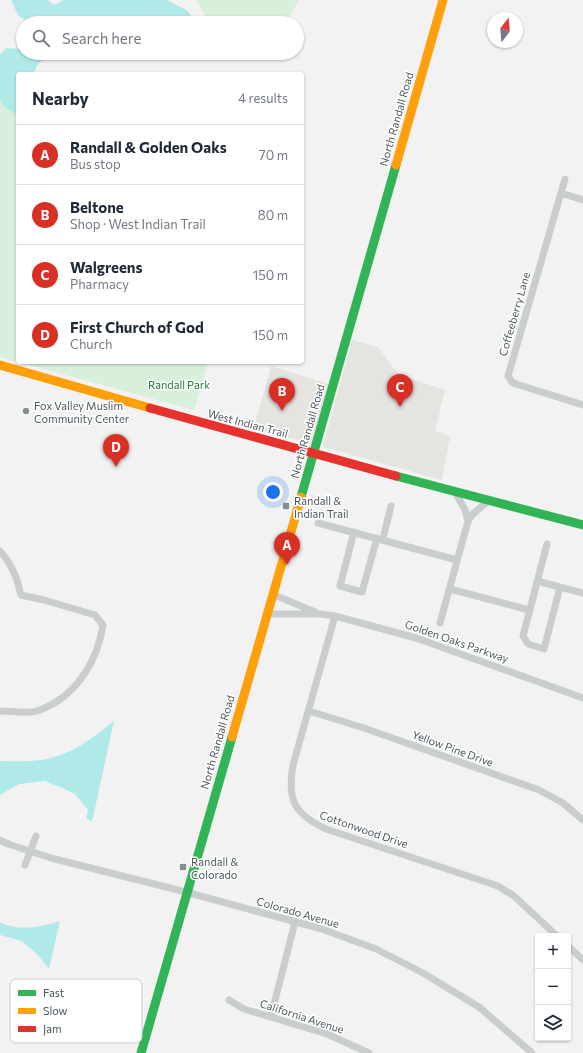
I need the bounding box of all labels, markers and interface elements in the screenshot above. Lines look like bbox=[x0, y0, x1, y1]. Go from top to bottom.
north arrow bbox=[487, 12, 523, 48]
search box bbox=[16, 16, 304, 60]
icon: search bbox=[30, 27, 52, 49]
text: Search here bbox=[62, 29, 141, 47]
street label: North Randall Road bbox=[376, 71, 416, 167]
text: Nearby bbox=[32, 88, 89, 109]
text: 4 results bbox=[238, 90, 288, 106]
text: Randall & Golden Oaks bbox=[70, 138, 227, 156]
text: A bbox=[40, 147, 50, 163]
text: 70 m bbox=[259, 147, 288, 163]
text: Bus stop bbox=[70, 156, 121, 172]
text: Beltone bbox=[70, 198, 124, 216]
text: B bbox=[41, 207, 49, 223]
text: 80 m bbox=[258, 207, 288, 223]
text: Shop · West Indian Trail bbox=[70, 216, 206, 232]
text: Walgreens bbox=[70, 258, 143, 276]
text: C bbox=[41, 267, 49, 283]
text: 150 m bbox=[253, 267, 288, 283]
street label: Coffeeberry Lane bbox=[496, 270, 532, 358]
text: Pharmacy bbox=[70, 276, 129, 292]
text: First Church of God bbox=[70, 318, 204, 336]
text: D bbox=[40, 327, 50, 343]
text: 150 m bbox=[253, 327, 288, 343]
text: Church bbox=[70, 336, 112, 352]
pin: C bbox=[387, 374, 413, 407]
park label: Randall Park bbox=[148, 378, 210, 391]
pin: B bbox=[269, 378, 295, 411]
street label: North Randall Road bbox=[287, 383, 327, 479]
place label: Fox Valley Muslim Community Center bbox=[34, 399, 130, 425]
marker: Fox Valley Muslim Community Center bbox=[21, 406, 31, 416]
street label: West Indian Trail bbox=[207, 406, 289, 440]
pin: D bbox=[103, 434, 129, 467]
your location bbox=[263, 482, 283, 502]
place label: Randall & Indian Trail bbox=[294, 494, 349, 520]
marker: Randall & Indian Trail bbox=[281, 501, 291, 511]
pin: A bbox=[274, 532, 300, 565]
street label: Golden Oaks Parkway bbox=[403, 617, 511, 665]
street label: North Randall Road bbox=[197, 694, 237, 790]
street label: Yellow Pine Drive bbox=[411, 727, 496, 769]
street label: Cottonwood Drive bbox=[318, 808, 410, 850]
place label: Randall & Colorado bbox=[191, 855, 238, 881]
marker: Randall & Colorado bbox=[178, 862, 188, 872]
street label: Colorado Avenue bbox=[255, 894, 341, 930]
map controls bbox=[535, 933, 571, 1041]
button: + bbox=[535, 933, 571, 969]
button: − bbox=[535, 969, 571, 1005]
legend bbox=[10, 979, 142, 1043]
text: Fast bbox=[43, 986, 65, 999]
street label: California Avenue bbox=[258, 996, 346, 1036]
text: Slow bbox=[43, 1004, 68, 1017]
button: layers bbox=[535, 1005, 571, 1041]
text: Jam bbox=[43, 1022, 62, 1036]

